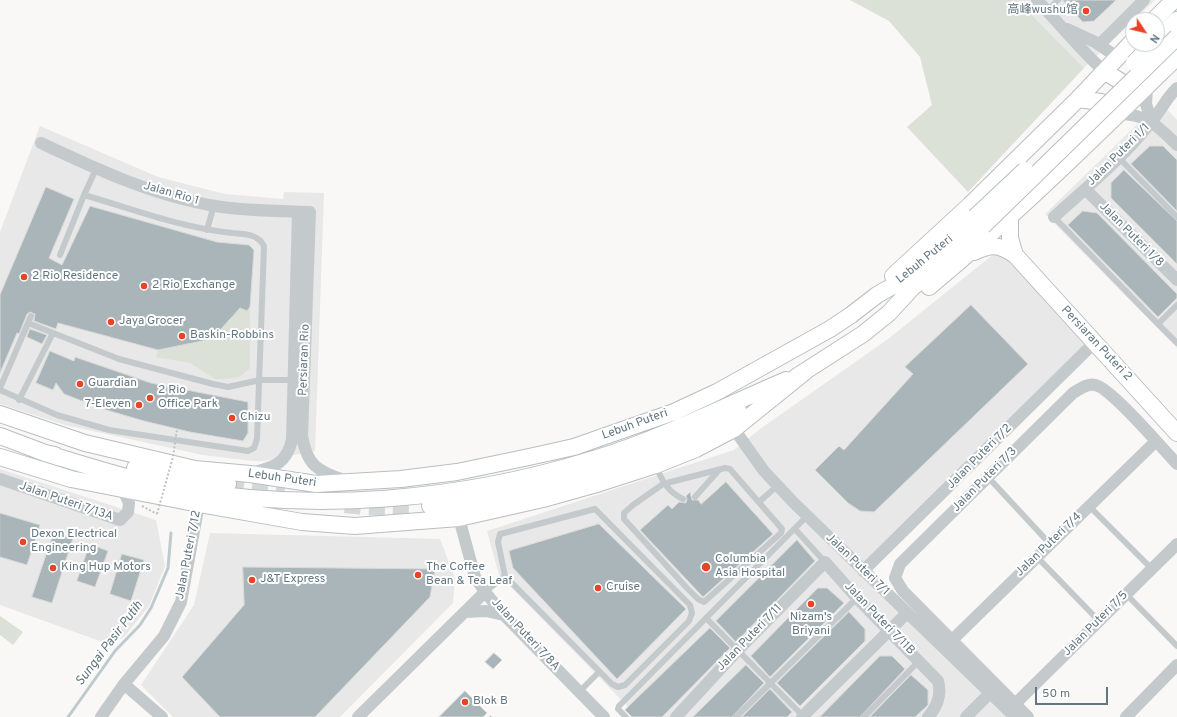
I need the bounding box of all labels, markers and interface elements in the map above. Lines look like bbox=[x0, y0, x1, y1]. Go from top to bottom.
place label: 高峰wushu馆 bbox=[1008, 4, 1078, 18]
marker: 高峰wushu馆 bbox=[1081, 6, 1091, 16]
north arrow bbox=[1125, 12, 1165, 52]
text: N bbox=[1146, 31, 1162, 46]
street label: Jalan Puteri 1/1 bbox=[1085, 121, 1153, 189]
street label: Jalan Rio 1 bbox=[142, 179, 200, 209]
street label: Jalan Puteri 1/8 bbox=[1096, 200, 1166, 270]
street label: Lebuh Puteri bbox=[894, 233, 956, 287]
place label: 2 Rio Residence bbox=[32, 270, 118, 284]
marker: 2 Rio Residence bbox=[19, 272, 29, 282]
place label: 2 Rio Exchange bbox=[152, 279, 235, 293]
marker: 2 Rio Exchange bbox=[139, 281, 149, 291]
street label: Persiaran Puteri 2 bbox=[1058, 304, 1134, 384]
place label: Jaya Grocer bbox=[119, 315, 184, 329]
marker: Jaya Grocer bbox=[106, 317, 116, 327]
street label: Persiaran Rio bbox=[297, 324, 313, 396]
place label: Baskin-Robbins bbox=[190, 329, 274, 343]
marker: Baskin-Robbins bbox=[177, 331, 187, 341]
place label: Guardian bbox=[88, 377, 137, 391]
marker: Guardian bbox=[75, 379, 85, 389]
place label: 2 Rio Office Park bbox=[158, 384, 218, 412]
marker: 2 Rio Office Park bbox=[145, 393, 155, 403]
place label: 7-Eleven bbox=[85, 398, 131, 412]
marker: 7-Eleven bbox=[134, 400, 144, 410]
street label: Lebuh Puteri bbox=[600, 406, 670, 444]
place label: Chizu bbox=[240, 411, 270, 425]
marker: Chizu bbox=[227, 413, 237, 423]
street label: Jalan Puteri 7/2 bbox=[945, 422, 1015, 492]
street label: Jalan Puteri 7/3 bbox=[950, 445, 1020, 515]
street label: Lebuh Puteri bbox=[247, 467, 317, 491]
street label: Jalan Puteri 7/13A bbox=[17, 479, 115, 525]
street label: Jalan Puteri 7/12 bbox=[173, 509, 205, 601]
street label: Jalan Puteri 7/4 bbox=[1013, 510, 1085, 580]
place label: Dexon Electrical Engineering bbox=[31, 528, 117, 556]
street label: Jalan Puteri 7/1 bbox=[822, 531, 892, 599]
marker: Dexon Electrical Engineering bbox=[18, 537, 28, 547]
place label: Columbia Asia Hospital bbox=[715, 553, 785, 581]
place label: King Hup Motors bbox=[61, 561, 151, 575]
place label: The Coffee Bean & Tea Leaf bbox=[426, 561, 512, 589]
marker: Columbia Asia Hospital bbox=[700, 561, 712, 573]
marker: King Hup Motors bbox=[48, 563, 58, 573]
marker: The Coffee Bean & Tea Leaf bbox=[413, 570, 423, 580]
place label: J&T Express bbox=[260, 573, 325, 587]
marker: J&T Express bbox=[247, 575, 257, 585]
street label: Jalan Puteri 7/11B bbox=[841, 580, 917, 658]
place label: Cruise bbox=[606, 581, 640, 595]
marker: Cruise bbox=[593, 583, 603, 593]
street label: Jalan Puteri 7/5 bbox=[1061, 589, 1131, 659]
street label: Jalan Puteri 7/8A bbox=[488, 596, 562, 674]
water label: Sungai Pasir Putih bbox=[73, 599, 147, 689]
marker: Nizam's Briyani bbox=[806, 599, 816, 609]
street label: Jalan Puteri 7/11 bbox=[714, 602, 786, 674]
place label: Nizam's Briyani bbox=[790, 611, 832, 639]
scale bar bbox=[1037, 679, 1110, 705]
text: 50 m bbox=[1042, 686, 1070, 702]
place label: Blok B bbox=[473, 695, 508, 709]
marker: Blok B bbox=[460, 697, 470, 707]

